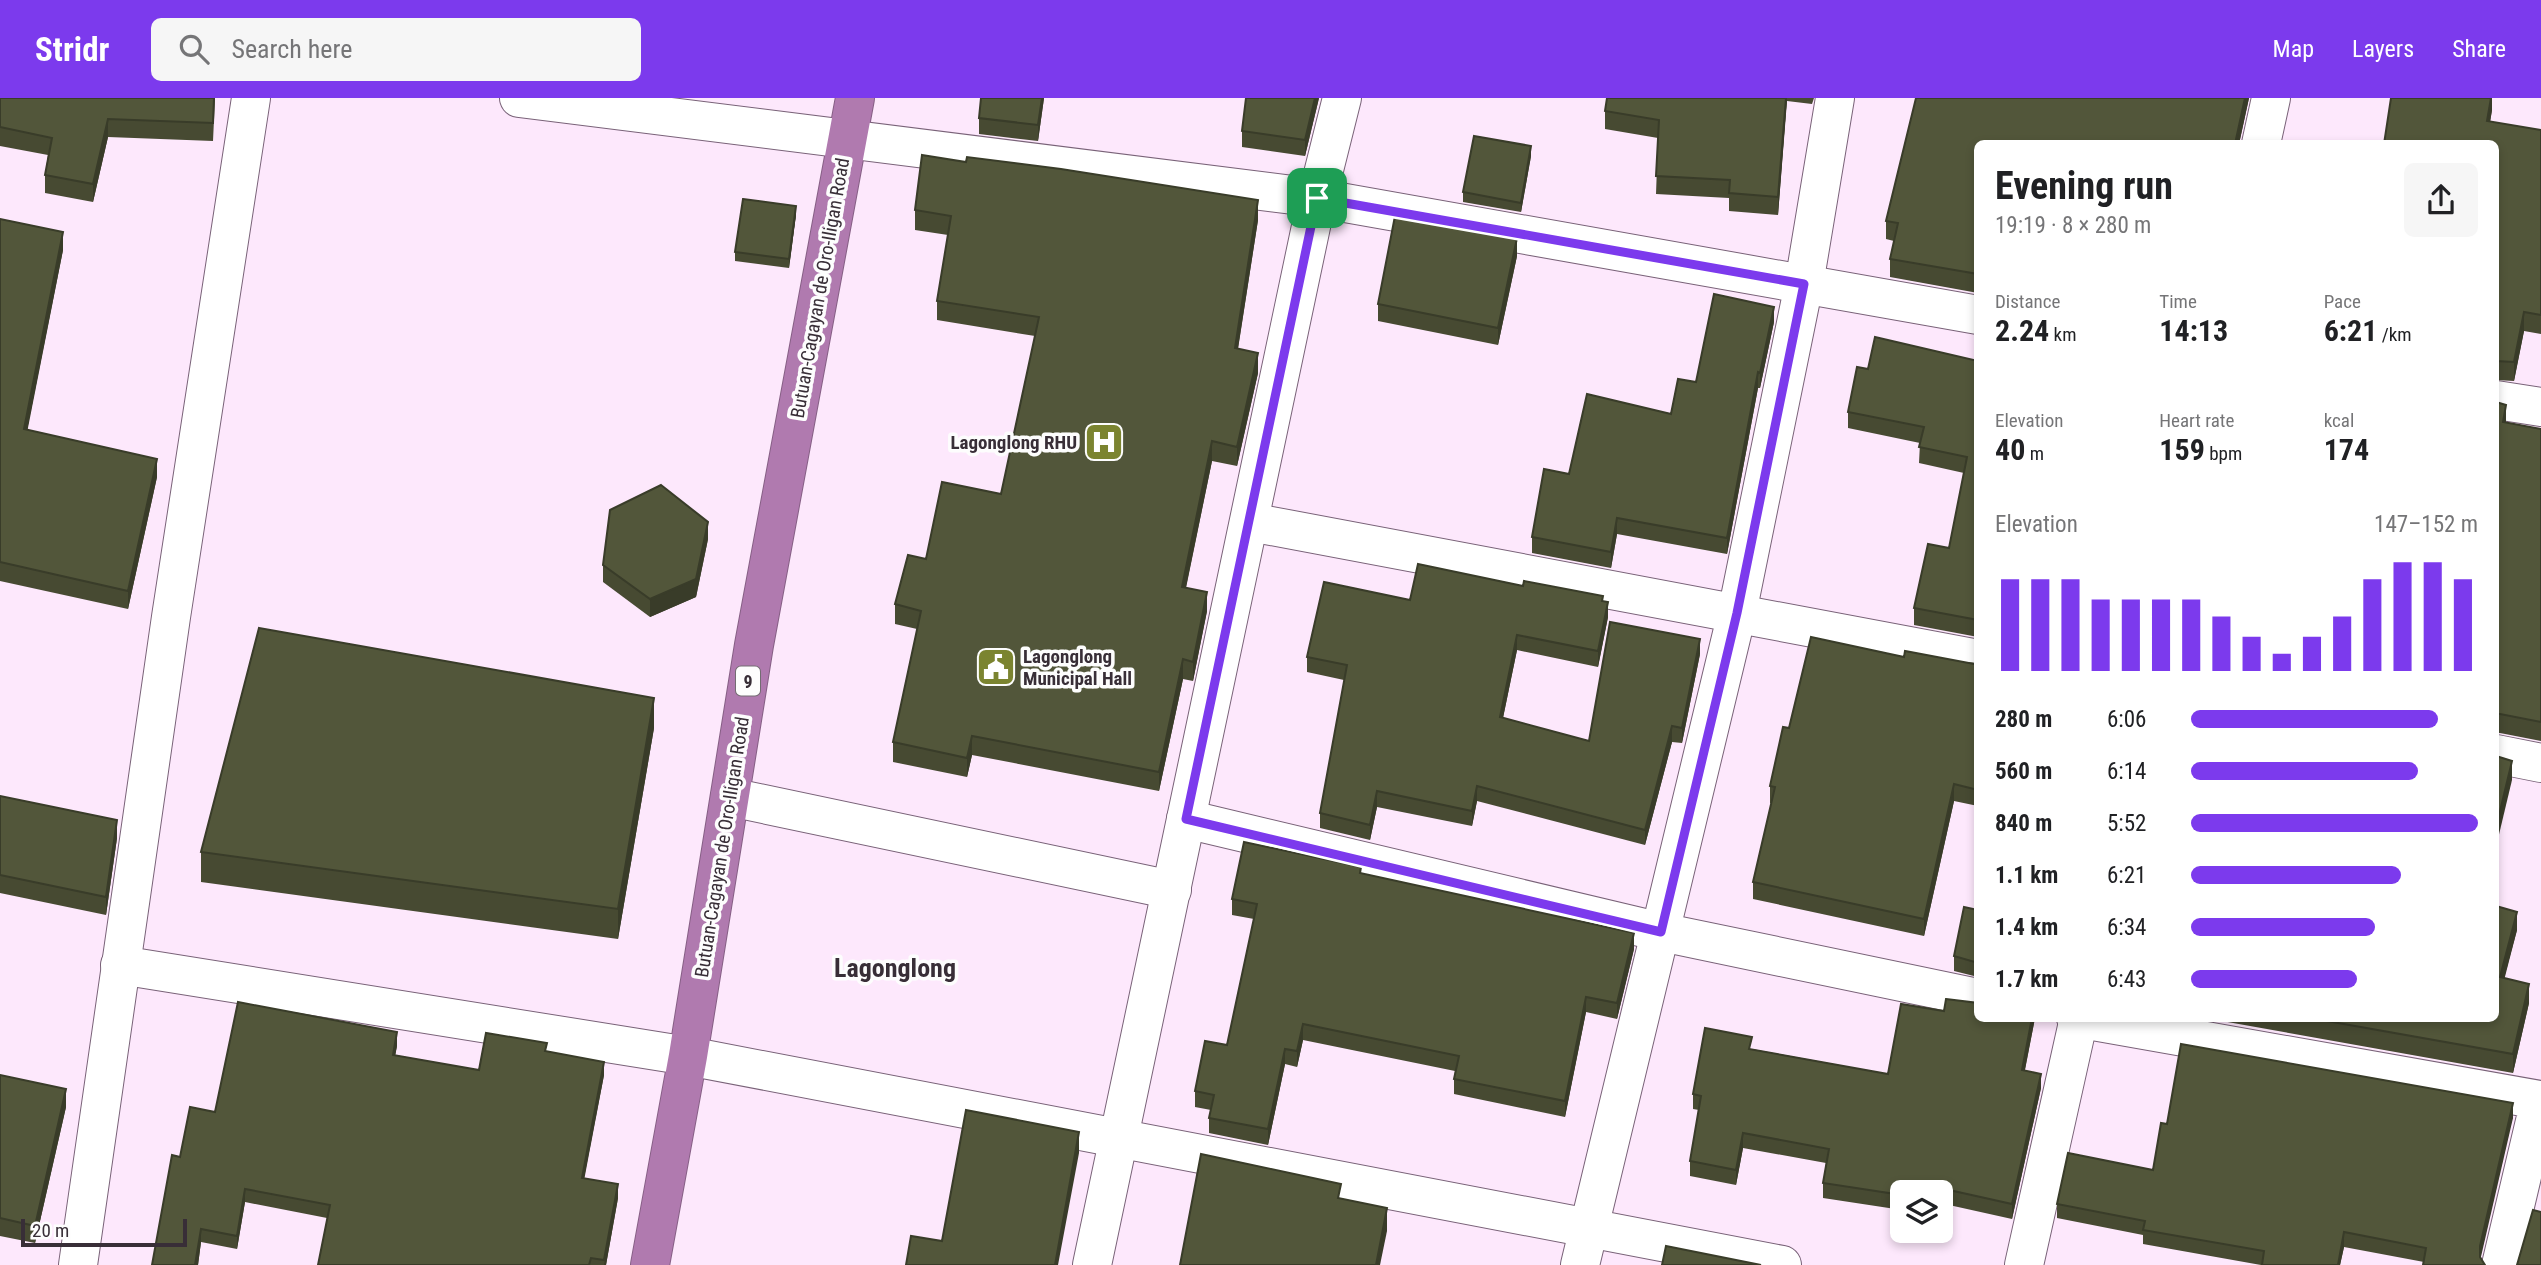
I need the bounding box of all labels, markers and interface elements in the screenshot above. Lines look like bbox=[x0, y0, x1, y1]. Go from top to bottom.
search box bbox=[151, 18, 641, 81]
text: Stridr bbox=[35, 30, 109, 69]
icon: search bbox=[175, 30, 213, 68]
text: Search here bbox=[231, 34, 352, 64]
text: Map bbox=[2273, 35, 2314, 63]
text: Layers bbox=[2352, 35, 2414, 63]
text: Share bbox=[2452, 35, 2506, 63]
street label: Butuan-Cagayan de Oro-Iligan Road bbox=[786, 156, 854, 420]
button: share bbox=[2404, 163, 2478, 237]
text: Evening run bbox=[1995, 164, 2173, 208]
pin bbox=[1287, 168, 1347, 228]
icon: arrive bbox=[1298, 179, 1336, 217]
text: 19:19 · 8 × 280 m bbox=[1995, 212, 2151, 239]
text: Distance bbox=[1995, 290, 2060, 313]
text: Time bbox=[2159, 290, 2197, 313]
text: Pace bbox=[2324, 290, 2361, 313]
text: 2.24 bbox=[1995, 313, 2049, 348]
text: 14:13 bbox=[2159, 313, 2228, 348]
text: 6:21 bbox=[2324, 313, 2377, 348]
text: km bbox=[2049, 323, 2076, 346]
text: /km bbox=[2377, 323, 2412, 346]
text: Elevation bbox=[1995, 409, 2063, 432]
text: Heart rate bbox=[2159, 409, 2234, 432]
text: kcal bbox=[2324, 409, 2354, 432]
hospital icon: Lagonglong RHU bbox=[1083, 421, 1125, 463]
place label: Lagonglong RHU bbox=[950, 431, 1077, 454]
text: 40 bbox=[1995, 432, 2025, 467]
text: 159 bbox=[2159, 432, 2205, 467]
text: 174 bbox=[2324, 432, 2369, 467]
text: m bbox=[2025, 442, 2044, 465]
text: bpm bbox=[2205, 442, 2242, 465]
text: Elevation bbox=[1995, 511, 2078, 538]
text: 147–152 m bbox=[2374, 511, 2478, 538]
place label: Lagonglong Municipal Hall bbox=[1023, 645, 1132, 690]
public building icon: Lagonglong Municipal Hall bbox=[975, 646, 1017, 688]
road number: 9 bbox=[736, 666, 760, 696]
text: 280 m bbox=[1995, 706, 2052, 733]
text: 6:06 bbox=[2107, 706, 2146, 733]
street label: Butuan-Cagayan de Oro-Iligan Road bbox=[690, 715, 754, 979]
text: 560 m bbox=[1995, 758, 2052, 785]
text: 6:14 bbox=[2107, 758, 2146, 785]
text: 840 m bbox=[1995, 810, 2052, 837]
text: 5:52 bbox=[2107, 810, 2146, 837]
text: 1.1 km bbox=[1995, 862, 2058, 889]
text: 6:21 bbox=[2107, 862, 2146, 889]
text: 1.4 km bbox=[1995, 914, 2058, 941]
text: 6:34 bbox=[2107, 914, 2146, 941]
district label: Lagonglong bbox=[834, 953, 956, 983]
text: 1.7 km bbox=[1995, 966, 2058, 993]
text: 6:43 bbox=[2107, 966, 2146, 993]
map controls bbox=[1890, 1180, 1953, 1243]
button: layers bbox=[1890, 1180, 1953, 1243]
scale bar bbox=[21, 1216, 187, 1248]
text: 20 m bbox=[32, 1219, 69, 1242]

